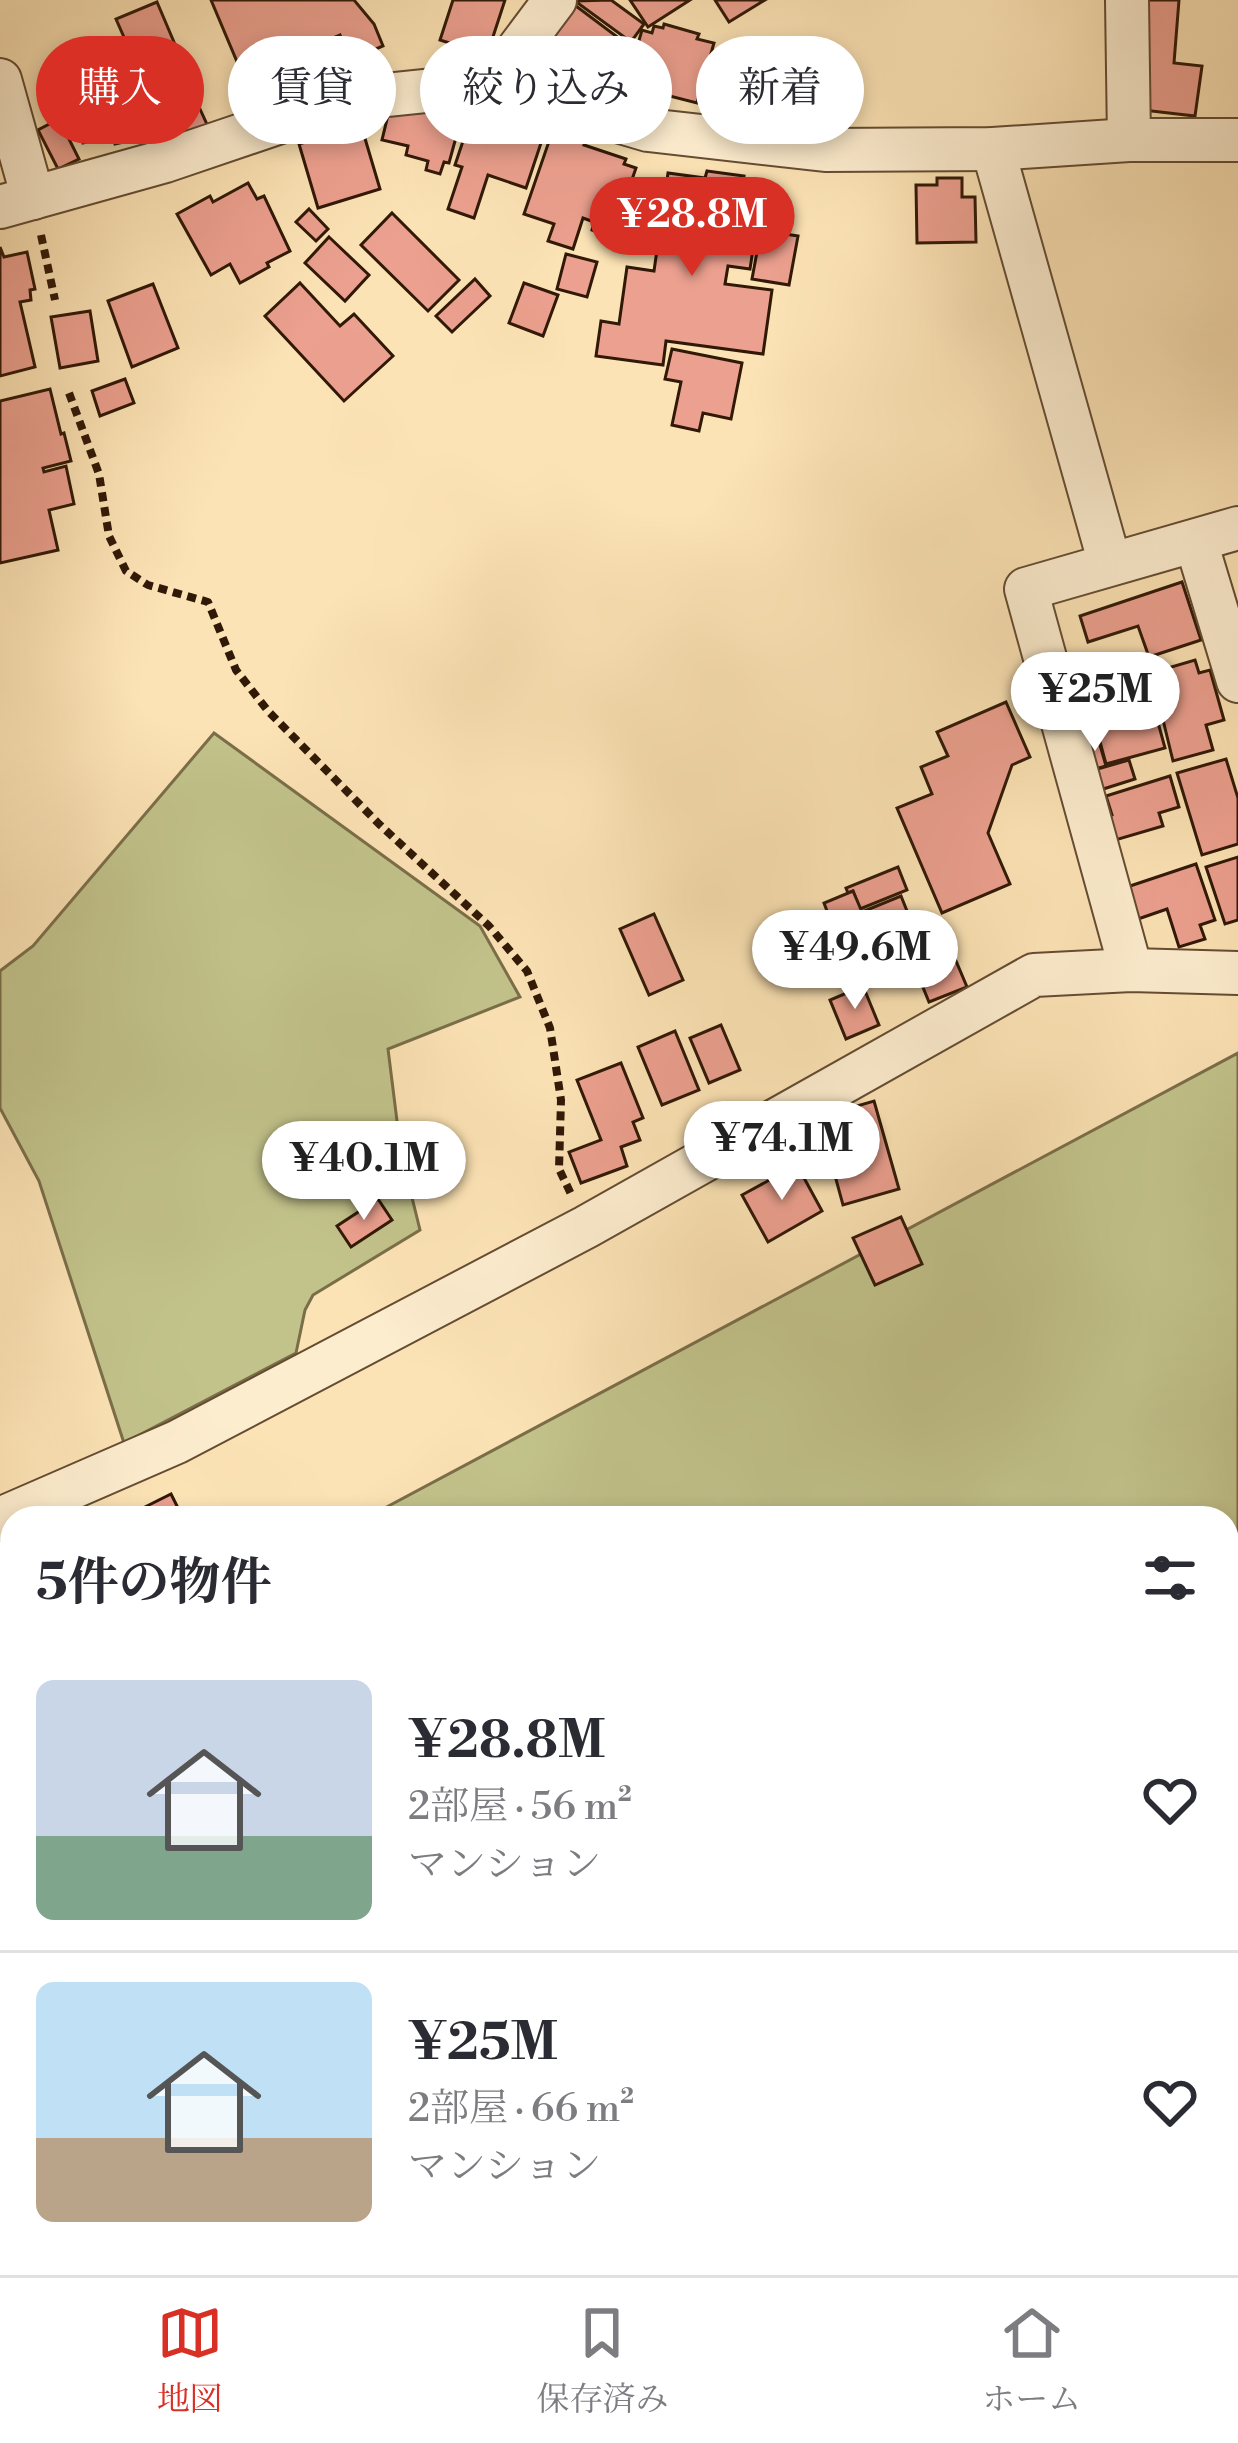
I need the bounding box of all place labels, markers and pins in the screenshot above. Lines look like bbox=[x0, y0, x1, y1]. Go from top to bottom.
pin: ¥28.8M bbox=[594, 177, 790, 279]
pin: ¥25M bbox=[1024, 652, 1166, 754]
pin: ¥49.6M bbox=[757, 910, 953, 1012]
pin: ¥74.1M bbox=[684, 1101, 880, 1203]
pin: ¥40.1M bbox=[266, 1121, 462, 1223]

